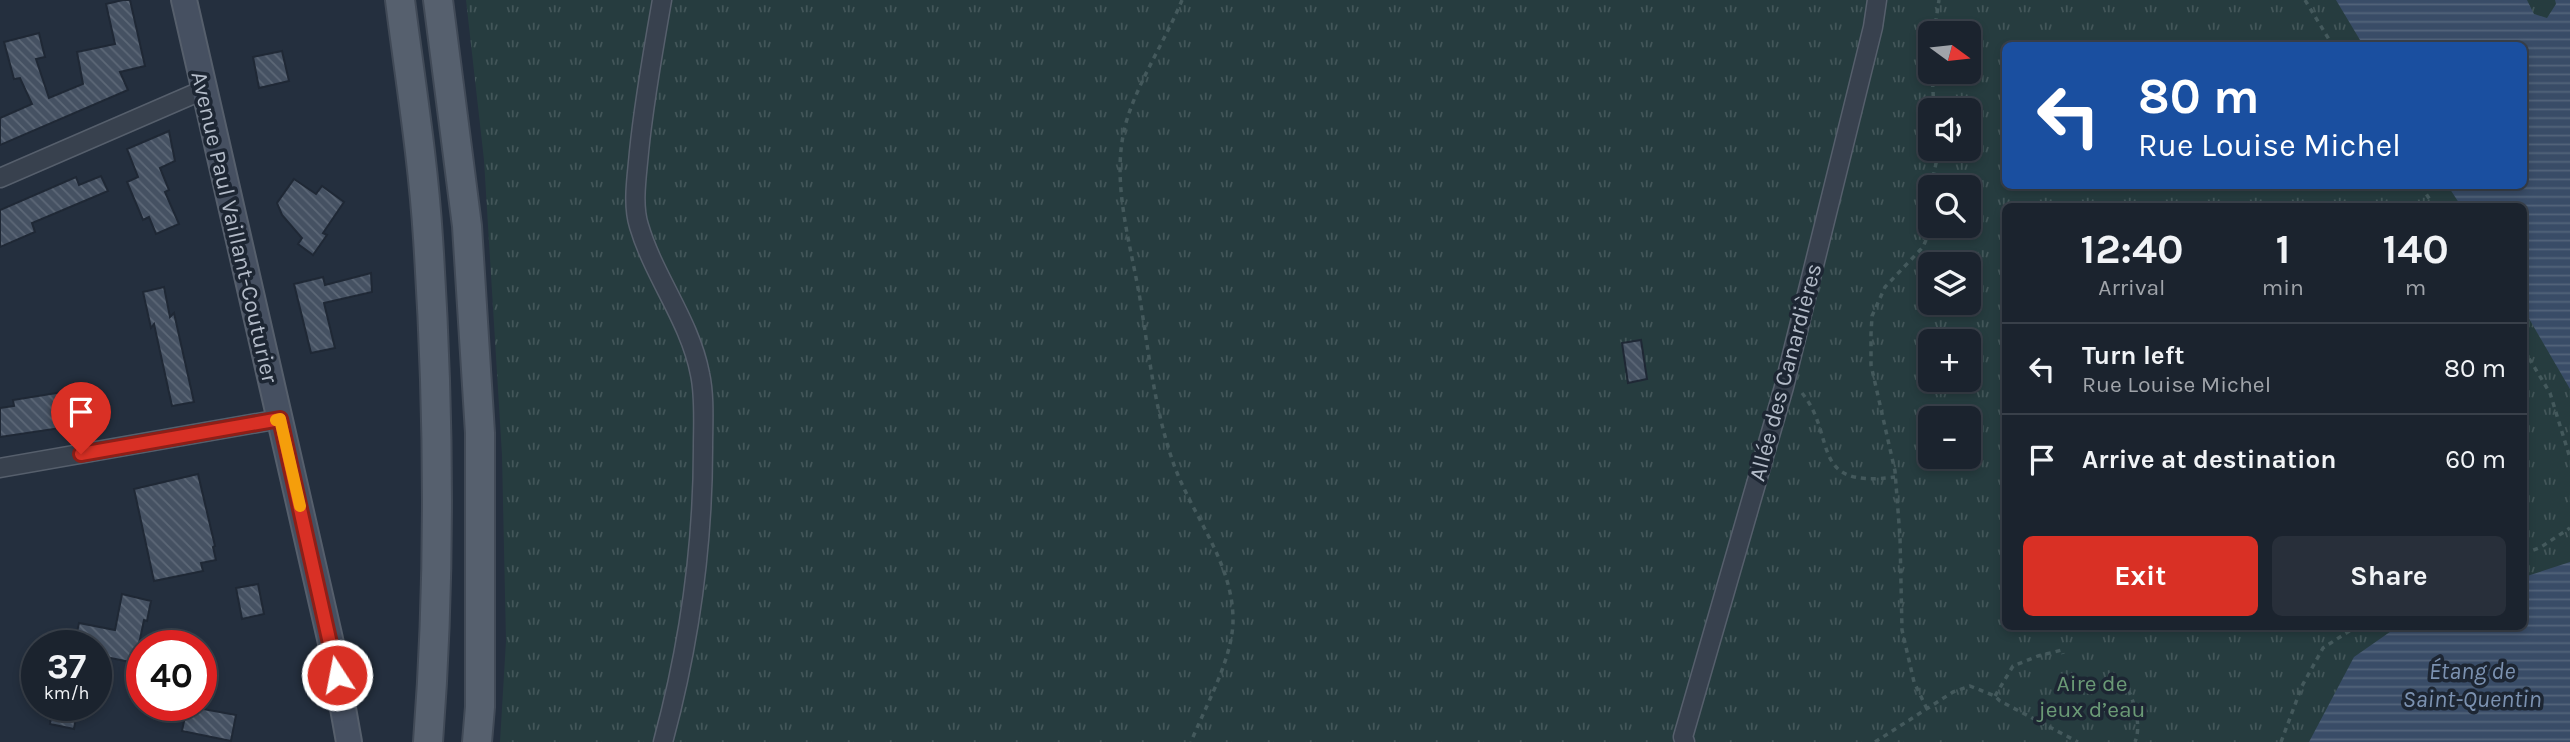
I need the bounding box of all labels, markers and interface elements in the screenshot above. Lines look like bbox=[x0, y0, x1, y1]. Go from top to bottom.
north arrow bbox=[1918, 21, 1981, 84]
map controls bbox=[1918, 21, 1981, 469]
text: 80 m bbox=[2138, 68, 2260, 125]
street label: Avenue Paul Vaillant-Couturier bbox=[186, 69, 284, 386]
icon: left bbox=[2023, 70, 2114, 161]
button: sound bbox=[1918, 98, 1981, 161]
text: Rue Louise Michel bbox=[2138, 127, 2401, 164]
button: search bbox=[1918, 175, 1981, 238]
text: 12:40 bbox=[2080, 224, 2184, 274]
text: 1 bbox=[2275, 224, 2290, 274]
text: 140 bbox=[2382, 224, 2449, 274]
button: layers bbox=[1918, 252, 1981, 315]
street label: Allée des Canardières bbox=[1743, 260, 1828, 484]
text: Arrival bbox=[2098, 274, 2166, 301]
text: min bbox=[2262, 274, 2304, 301]
text: m bbox=[2405, 274, 2426, 301]
button: + bbox=[1918, 329, 1981, 392]
text: Turn left bbox=[2082, 340, 2184, 371]
icon: left bbox=[2023, 350, 2061, 388]
text: 80 m bbox=[2444, 353, 2506, 384]
text: Rue Louise Michel bbox=[2082, 371, 2271, 398]
pin bbox=[51, 382, 111, 454]
icon: arrive bbox=[62, 393, 100, 431]
button: − bbox=[1918, 406, 1981, 469]
icon: arrive bbox=[2023, 441, 2061, 479]
text: Arrive at destination bbox=[2082, 444, 2336, 475]
text: 60 m bbox=[2445, 444, 2506, 475]
button: Exit bbox=[2023, 536, 2258, 616]
button: Share bbox=[2272, 536, 2506, 616]
speed limit sign: 40 bbox=[126, 630, 217, 721]
position arrow bbox=[300, 638, 374, 712]
text: 37 bbox=[47, 646, 86, 687]
water label: Étang de Saint-Quentin bbox=[2402, 657, 2542, 713]
park label: Aire de jeux d’eau bbox=[2036, 670, 2146, 723]
text: km/h bbox=[44, 682, 89, 704]

